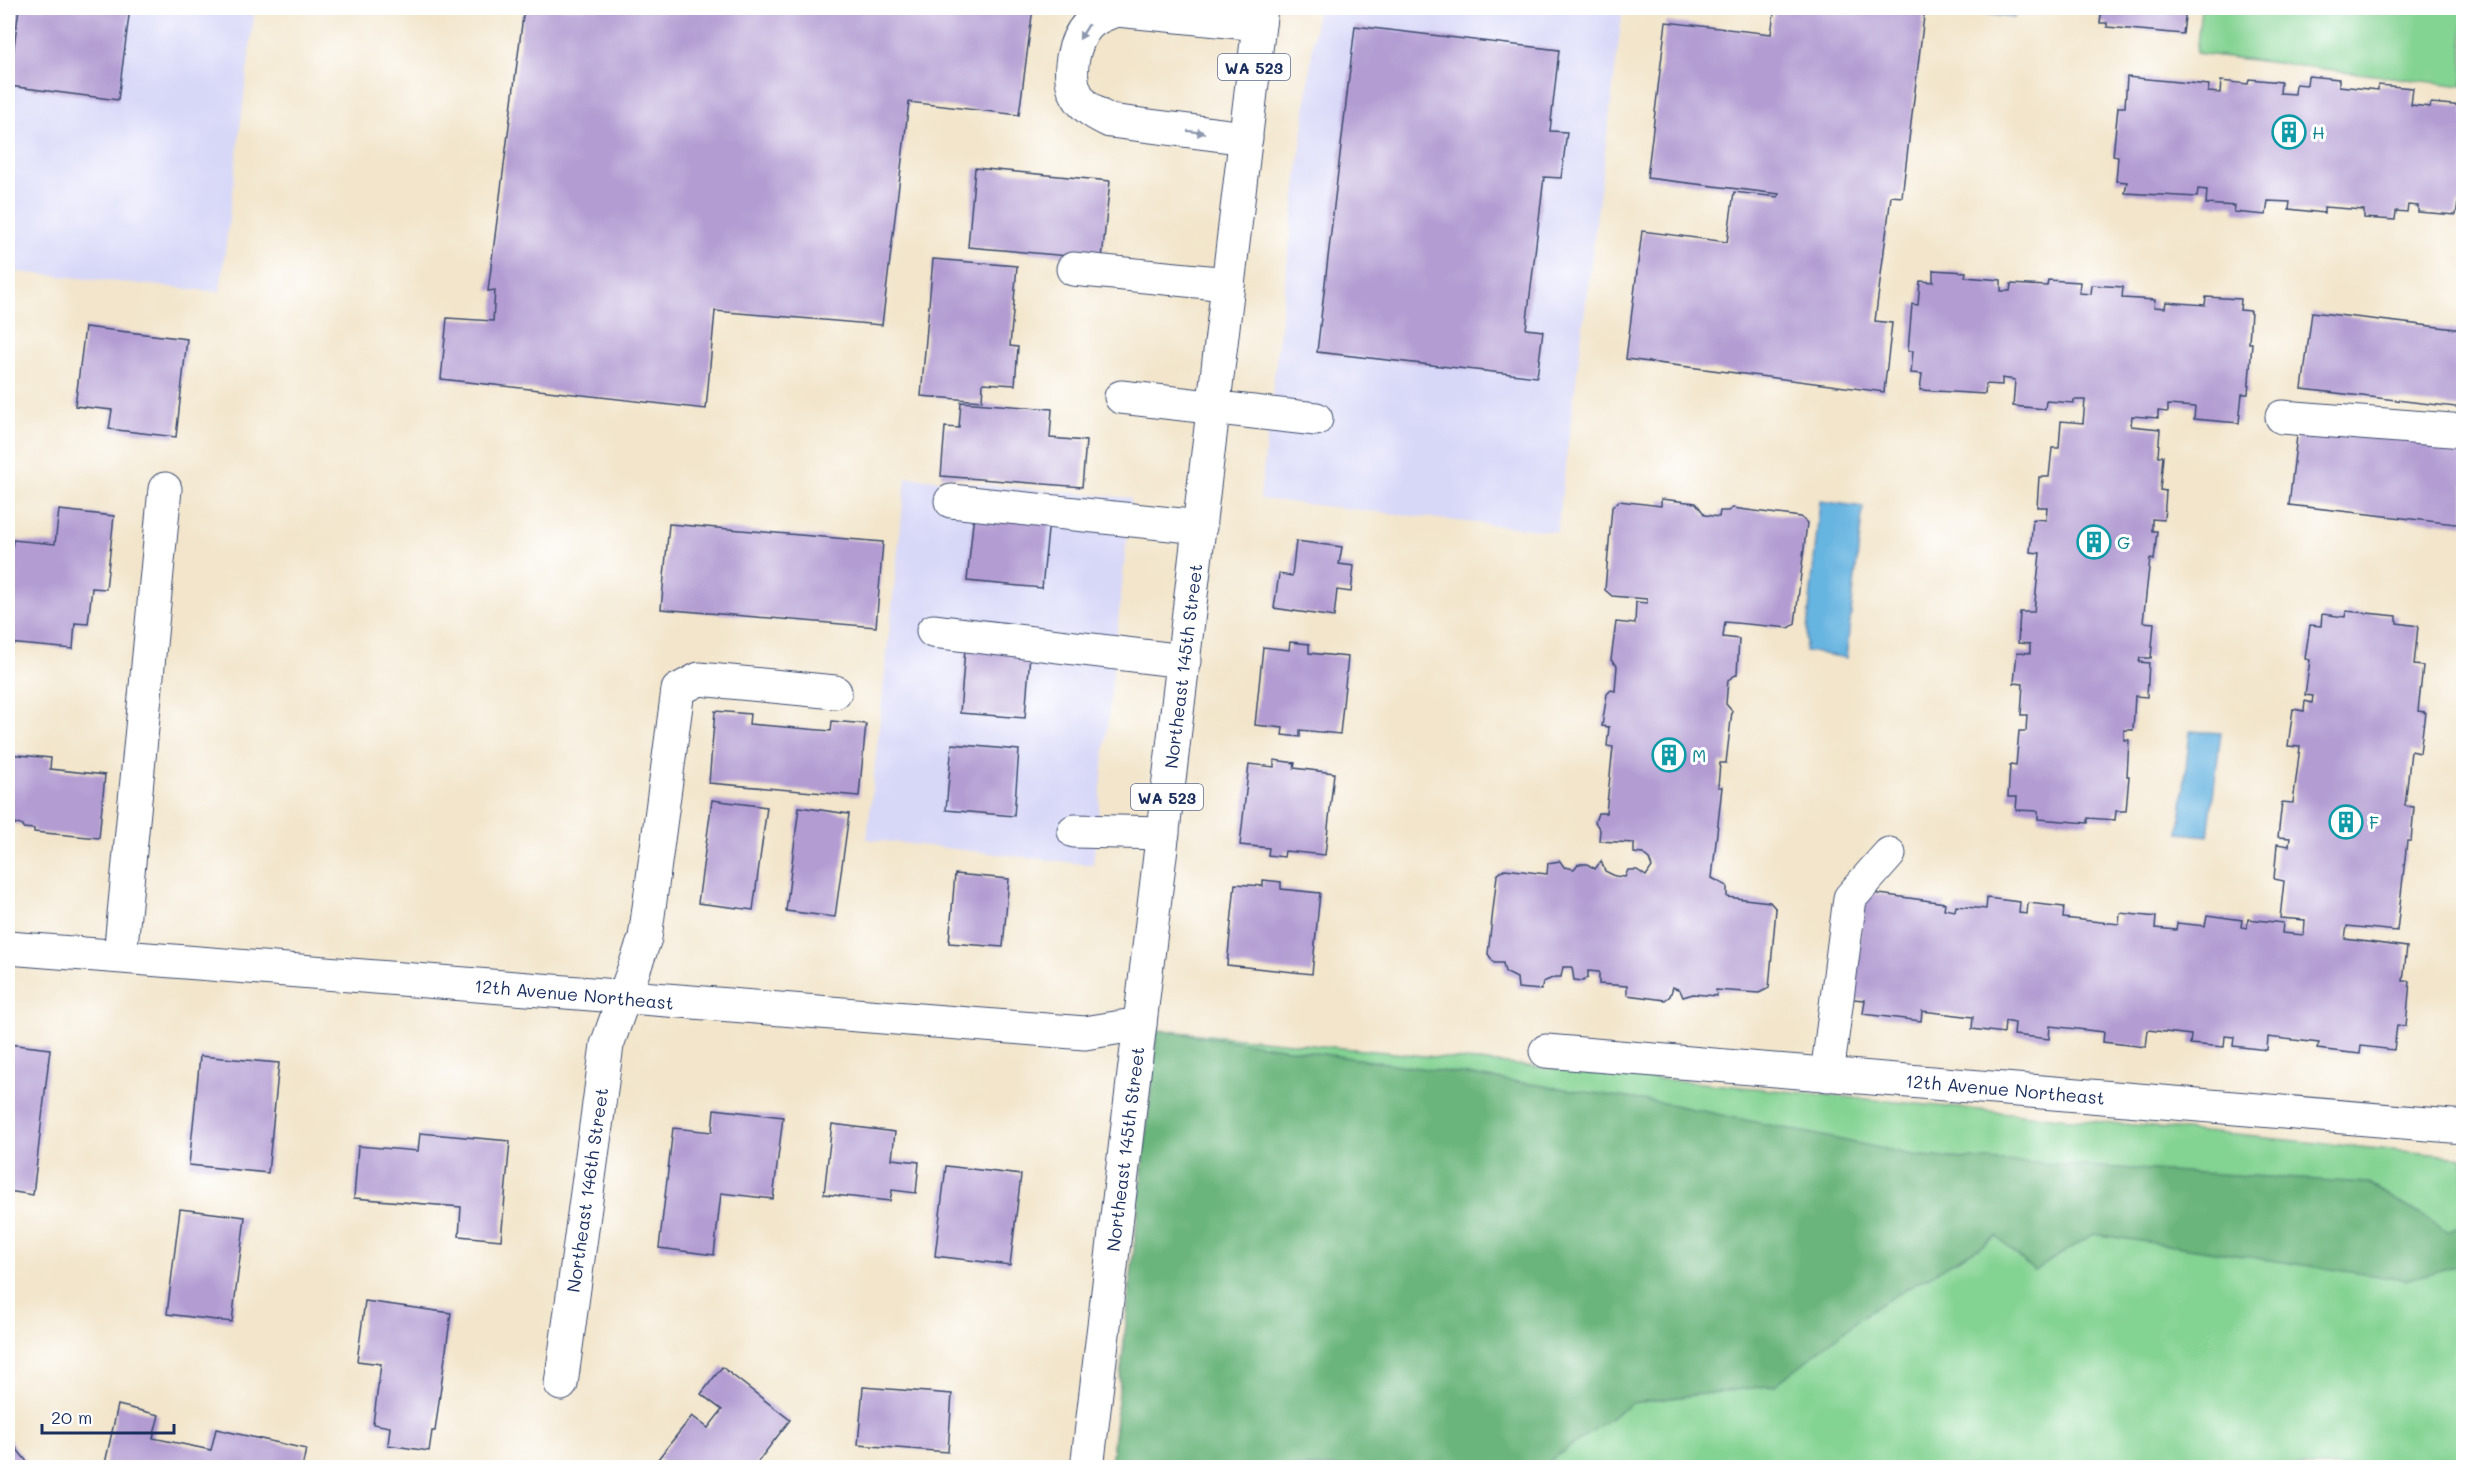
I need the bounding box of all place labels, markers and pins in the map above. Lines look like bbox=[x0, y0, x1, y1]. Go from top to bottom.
building icon: H bbox=[2271, 114, 2307, 150]
place label: H bbox=[2312, 120, 2325, 144]
building icon: G bbox=[2076, 524, 2112, 560]
place label: G bbox=[2117, 530, 2130, 554]
building icon: M bbox=[1651, 737, 1687, 773]
place label: M bbox=[1692, 743, 1706, 767]
building icon: F bbox=[2328, 804, 2364, 840]
place label: F bbox=[2369, 810, 2379, 834]

